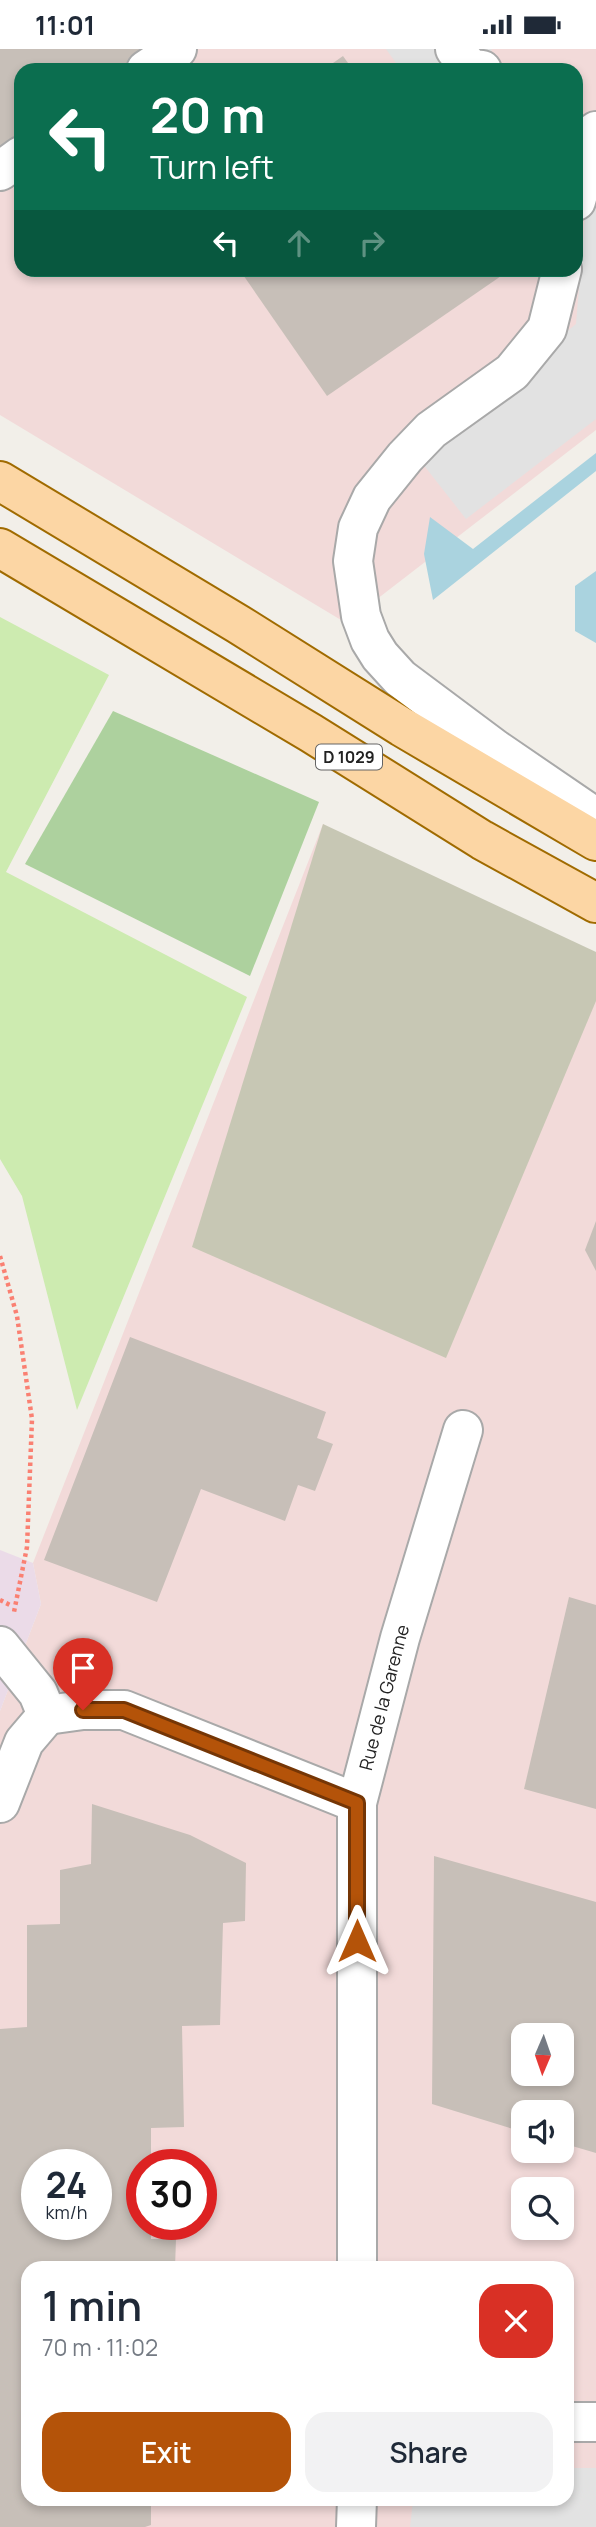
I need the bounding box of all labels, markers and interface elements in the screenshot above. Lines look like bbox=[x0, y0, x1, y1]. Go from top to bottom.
text: 11:01 bbox=[35, 7, 95, 43]
text: 20 m bbox=[150, 81, 265, 148]
icon: left bbox=[35, 91, 126, 182]
text: Turn left bbox=[150, 145, 274, 189]
icon: left bbox=[207, 224, 245, 262]
icon: ahead bbox=[280, 224, 318, 262]
icon: right bbox=[353, 224, 391, 262]
road number: D 1029 bbox=[316, 744, 382, 769]
street label: Rue de la Garenne bbox=[353, 1621, 414, 1773]
pin bbox=[53, 1638, 113, 1710]
icon: arrive bbox=[64, 1649, 102, 1687]
position arrow bbox=[320, 1904, 394, 1978]
north arrow bbox=[511, 2023, 574, 2086]
map controls bbox=[511, 2023, 574, 2240]
button: sound bbox=[511, 2100, 574, 2163]
speed limit sign: 30 bbox=[126, 2149, 217, 2240]
text: 24 bbox=[46, 2161, 87, 2209]
button: search bbox=[511, 2177, 574, 2240]
text: km/h bbox=[46, 2200, 87, 2224]
text: 1 min bbox=[42, 2276, 142, 2334]
button: close bbox=[479, 2284, 553, 2358]
text: 70 m · 11:02 bbox=[42, 2331, 158, 2363]
button: Exit bbox=[42, 2412, 291, 2492]
button: Share bbox=[305, 2412, 553, 2492]

